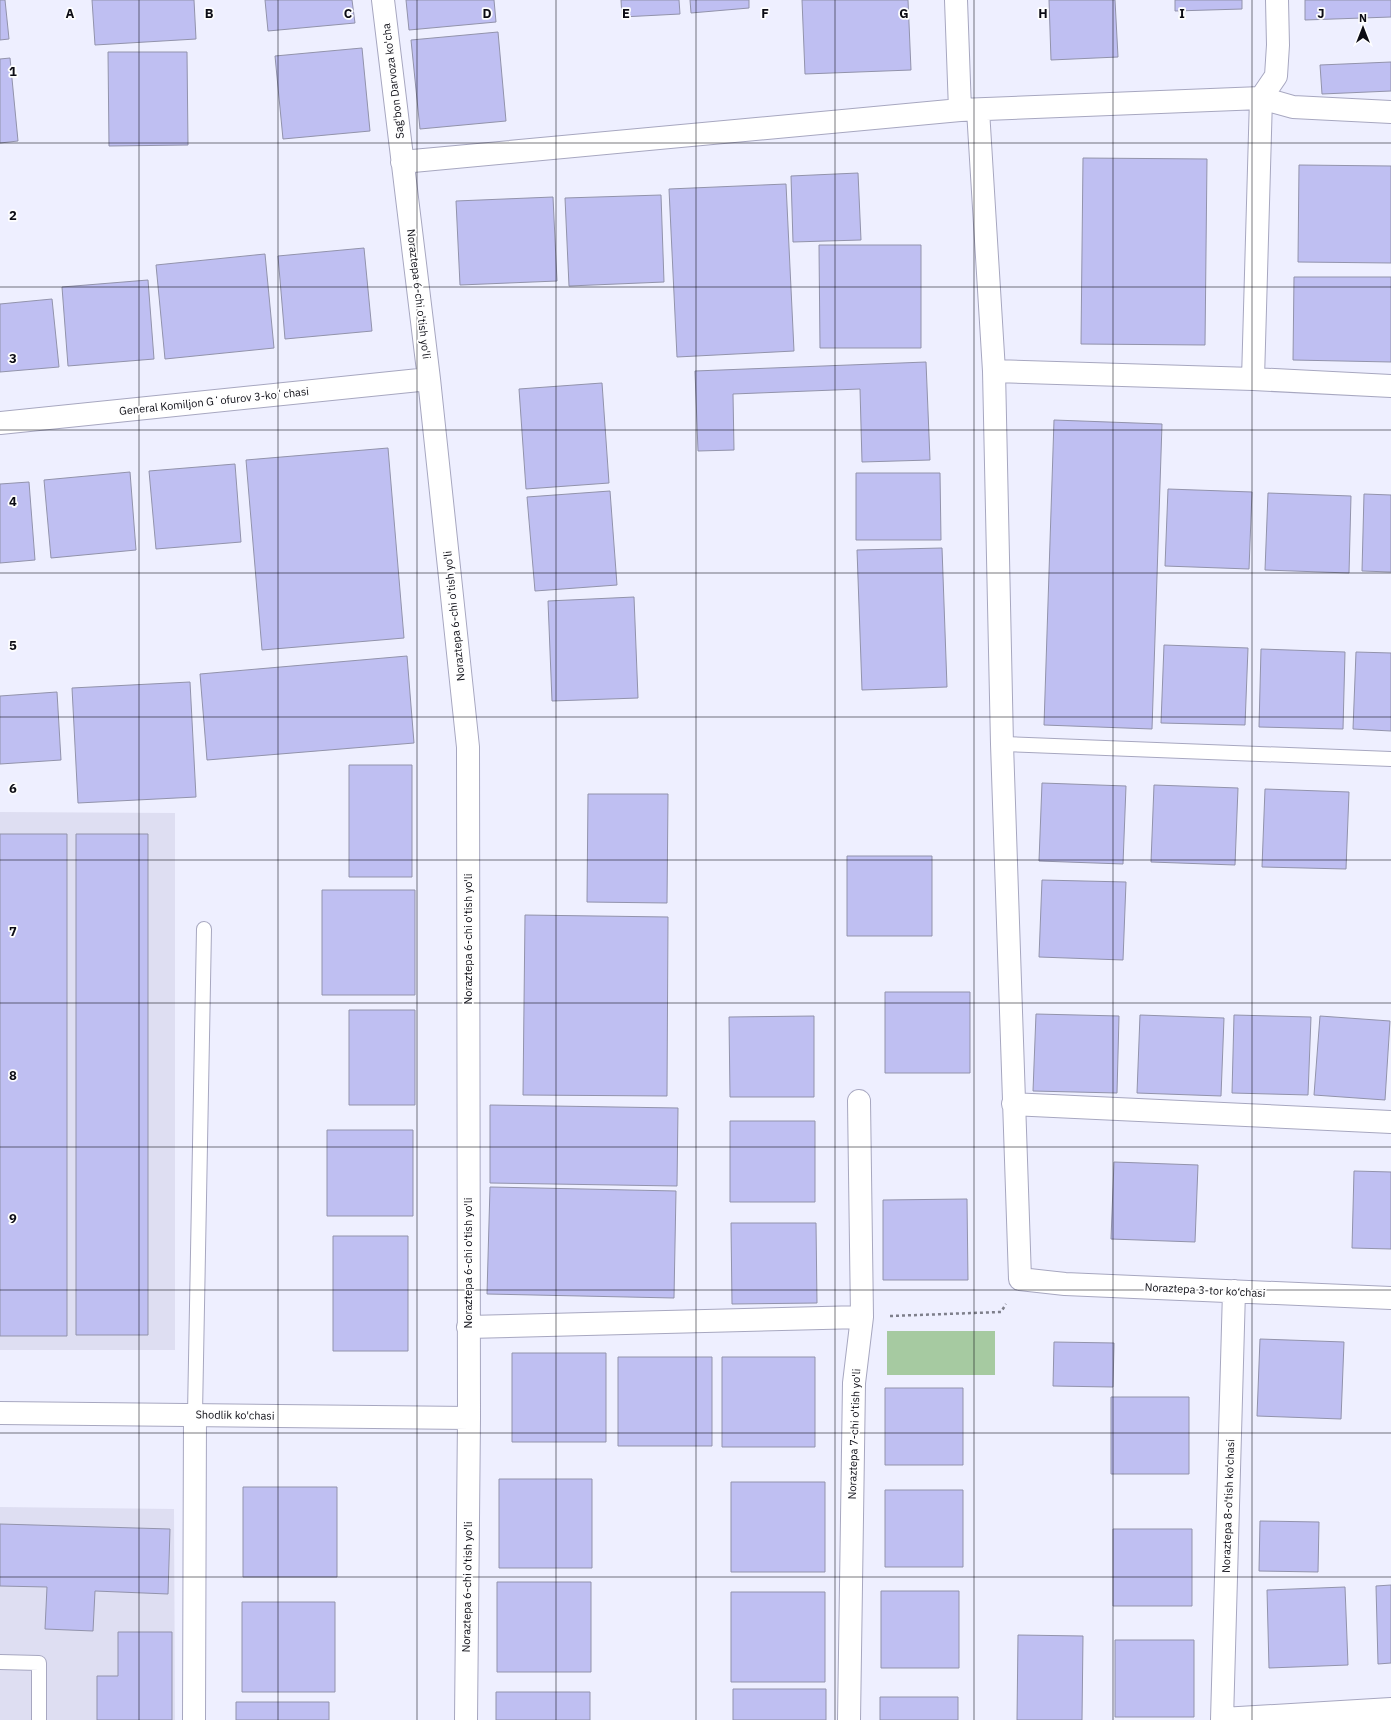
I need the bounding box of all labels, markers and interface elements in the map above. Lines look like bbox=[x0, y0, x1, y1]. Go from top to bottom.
text: A bbox=[66, 5, 75, 22]
text: B bbox=[205, 5, 214, 22]
text: C bbox=[344, 5, 353, 22]
text: D bbox=[482, 5, 492, 22]
text: E bbox=[622, 5, 630, 22]
text: F bbox=[761, 5, 769, 22]
text: G bbox=[899, 5, 909, 22]
text: H bbox=[1038, 5, 1048, 22]
text: I bbox=[1179, 5, 1185, 22]
text: J bbox=[1317, 5, 1325, 22]
north arrow bbox=[1343, 8, 1383, 48]
text: N bbox=[1359, 11, 1367, 25]
street label: Sag'bon Darvoza ko'cha bbox=[379, 22, 407, 140]
text: 1 bbox=[9, 63, 17, 80]
text: 2 bbox=[9, 207, 17, 224]
street label: Noraztepa 6-chi o'tish yo'li bbox=[404, 228, 434, 360]
text: 3 bbox=[9, 350, 17, 367]
street label: General Komiljon Gʻofurov 3-koʻchasi bbox=[118, 384, 310, 418]
text: 4 bbox=[9, 493, 17, 510]
street label: Noraztepa 6-chi o'tish yo'li bbox=[440, 550, 468, 682]
text: 5 bbox=[9, 637, 17, 654]
text: 6 bbox=[9, 780, 17, 797]
street label: Noraztepa 6-chi o'tish yo'li bbox=[461, 873, 475, 1005]
text: 7 bbox=[9, 923, 17, 940]
text: 8 bbox=[9, 1067, 17, 1084]
street label: Noraztepa 6-chi o'tish yo'li bbox=[461, 1197, 475, 1329]
text: 9 bbox=[9, 1210, 17, 1227]
street label: Noraztepa 3-tor ko‘chasi bbox=[1144, 1280, 1266, 1300]
street label: Noraztepa 7-chi o'tish yo'li bbox=[845, 1368, 863, 1500]
street label: Shodlik ko'chasi bbox=[195, 1407, 275, 1423]
street label: Noraztepa 8-o'tish ko'chasi bbox=[1219, 1439, 1237, 1573]
street label: Noraztepa 6-chi o'tish yo'li bbox=[459, 1521, 475, 1653]

